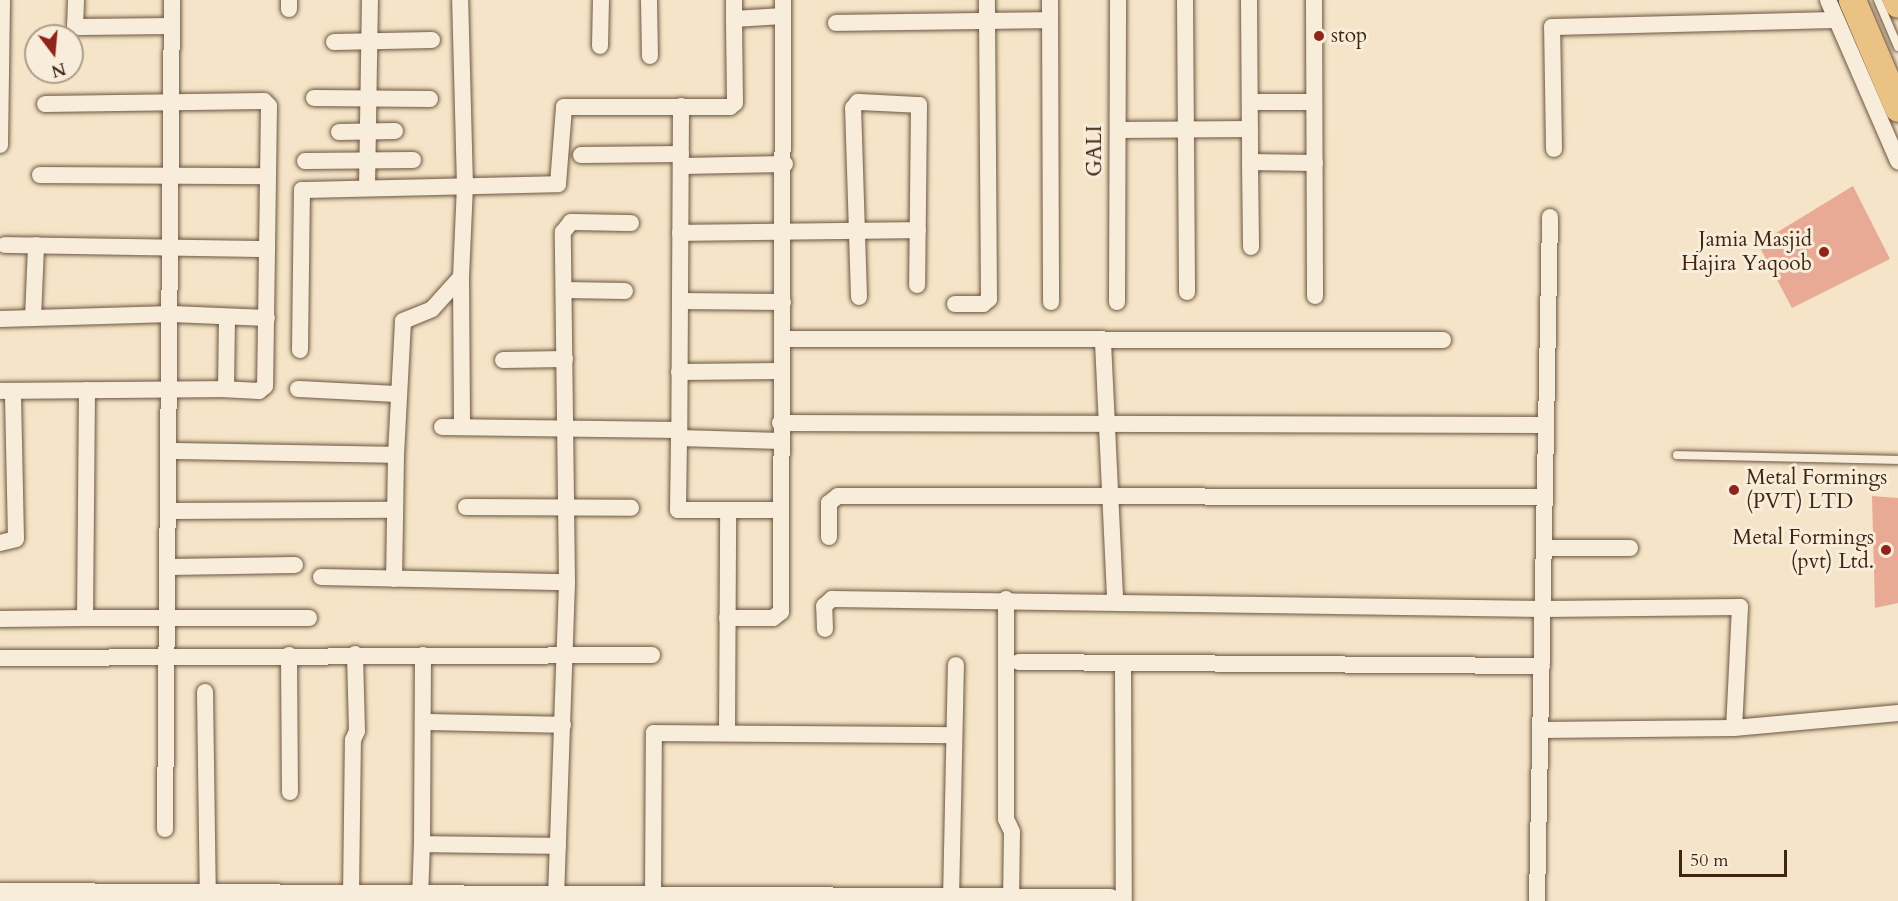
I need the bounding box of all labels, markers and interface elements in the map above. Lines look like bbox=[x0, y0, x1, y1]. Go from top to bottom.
place label: stop bbox=[1331, 23, 1367, 49]
north arrow bbox=[24, 24, 84, 84]
marker: stop bbox=[1312, 29, 1326, 43]
text: N bbox=[49, 57, 68, 82]
street label: GALI bbox=[1082, 125, 1108, 177]
place label: Jamia Masjid Hajira Yaqoob bbox=[1681, 227, 1812, 277]
marker: Jamia Masjid Hajira Yaqoob bbox=[1817, 245, 1831, 259]
place label: Metal Formings (PVT) LTD bbox=[1746, 465, 1887, 515]
marker: Metal Formings (PVT) LTD bbox=[1727, 483, 1741, 497]
place label: Metal Formings (pvt) Ltd. bbox=[1733, 525, 1874, 575]
marker: Metal Formings (pvt) Ltd. bbox=[1879, 543, 1893, 557]
scale bar bbox=[1682, 838, 1790, 876]
text: 50 m bbox=[1690, 848, 1729, 873]

